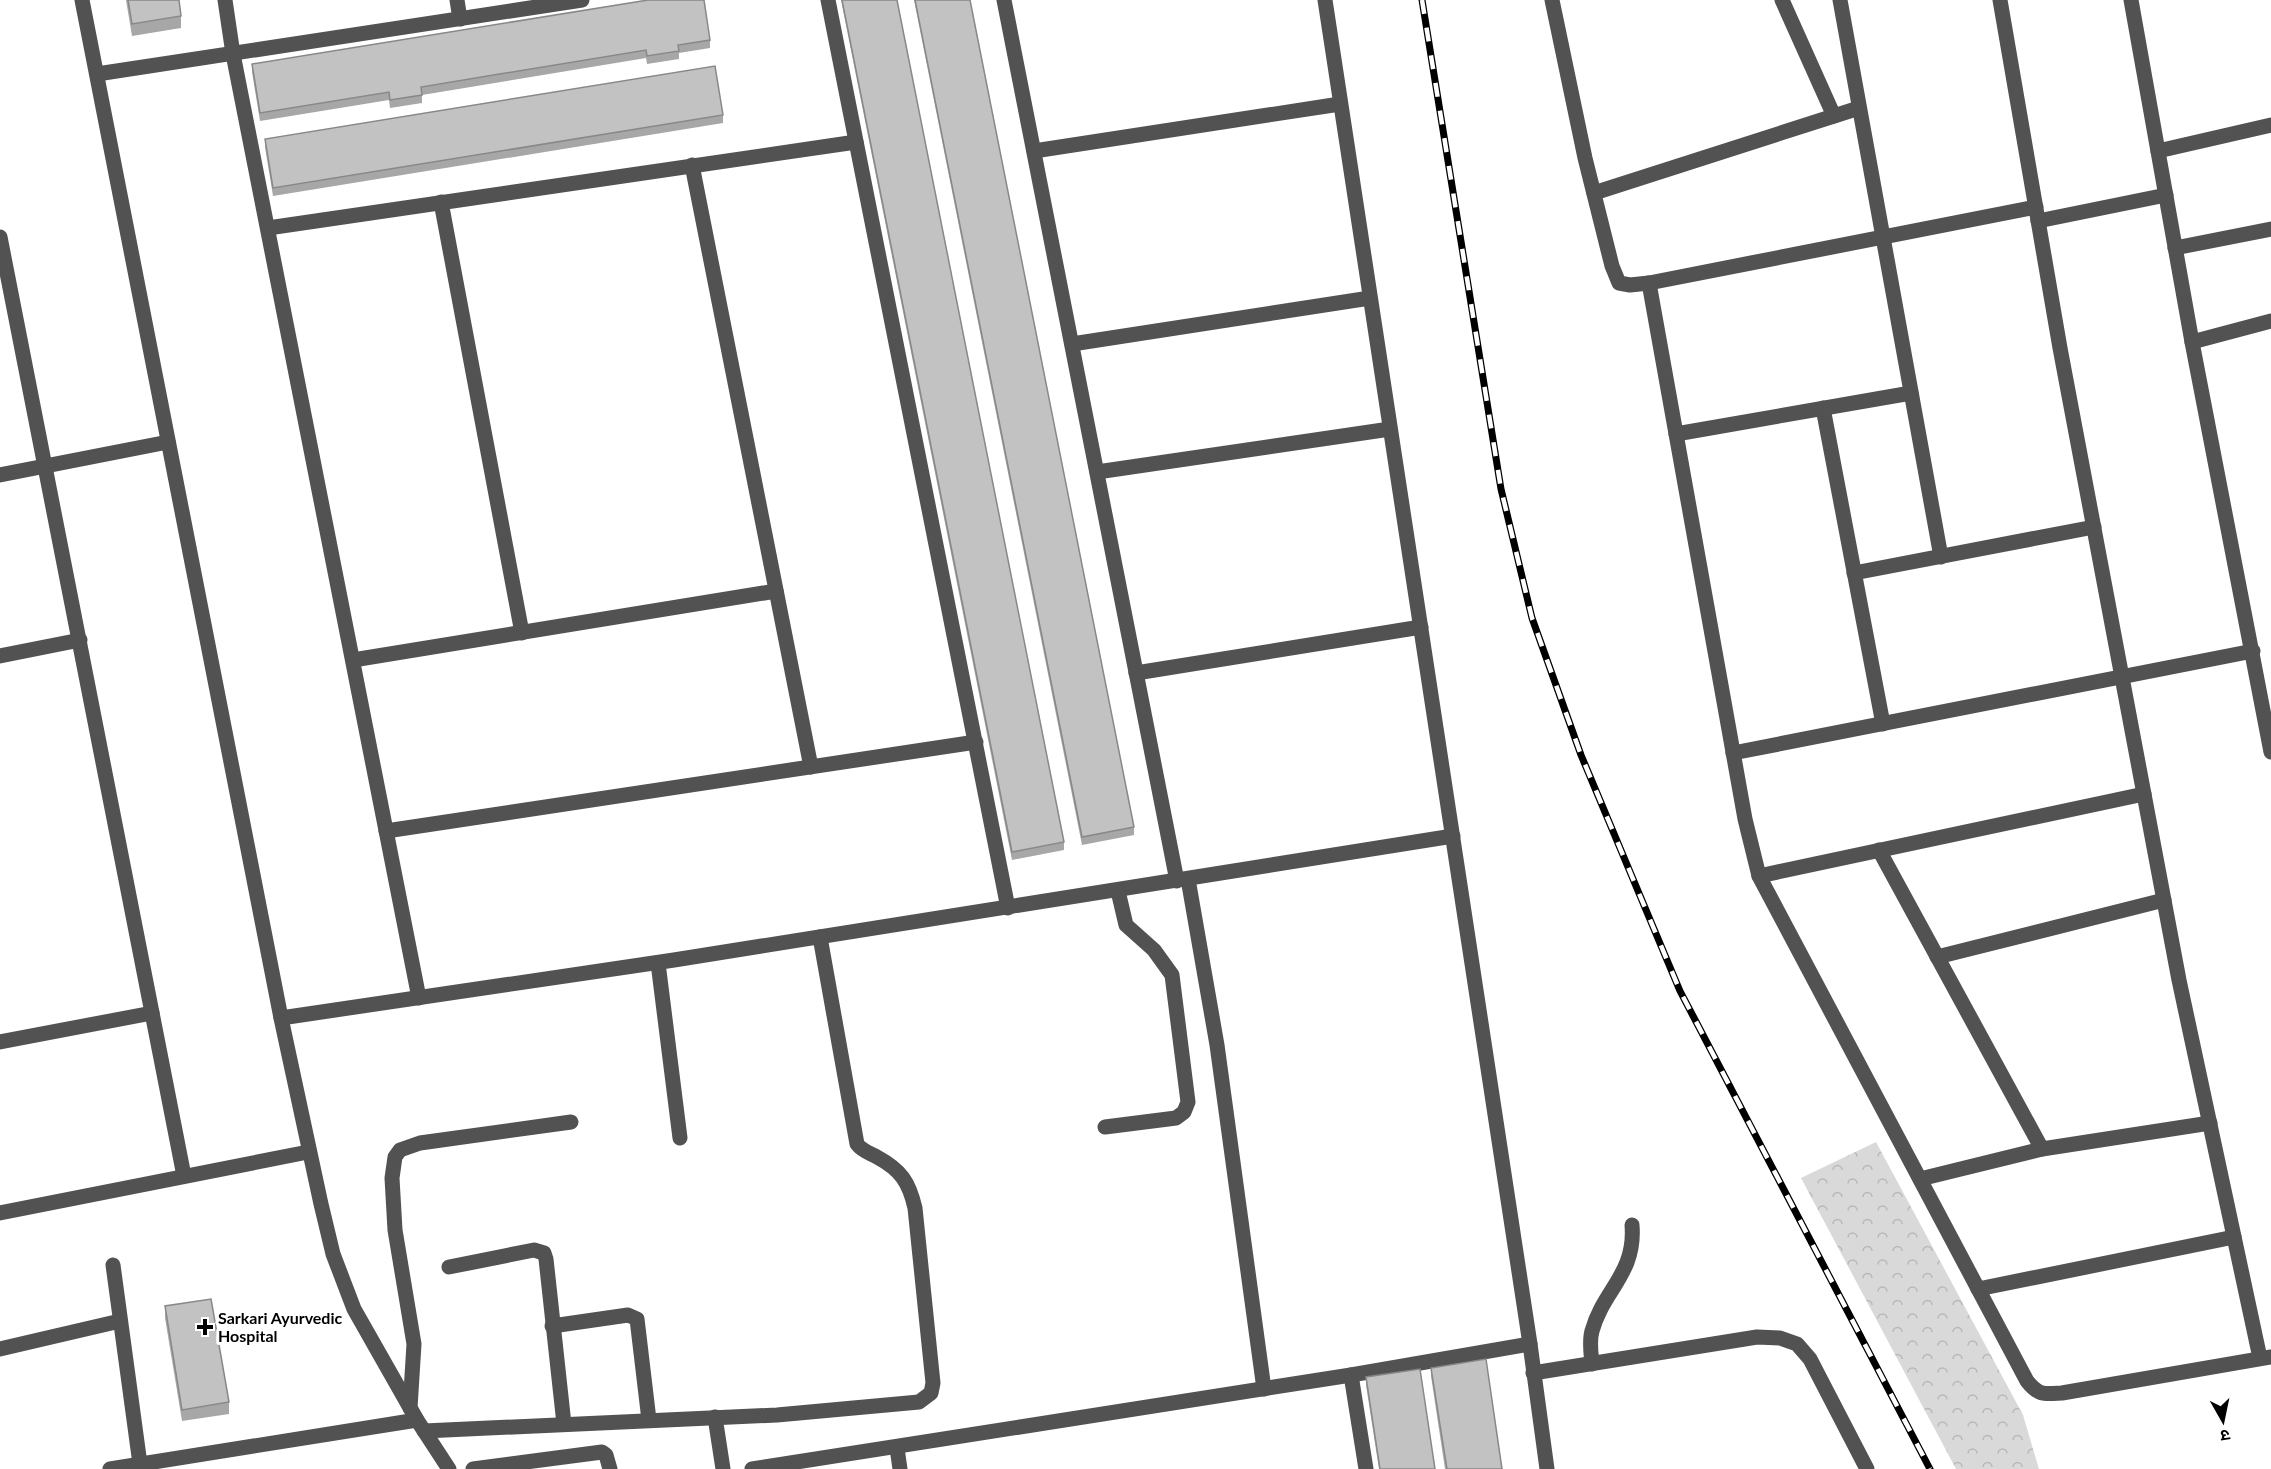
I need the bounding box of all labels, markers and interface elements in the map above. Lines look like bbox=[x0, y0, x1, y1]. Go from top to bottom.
place label: Sarkari Ayurvedic Hospital bbox=[218, 1308, 343, 1345]
marker: Sarkari Ayurvedic Hospital bbox=[196, 1318, 214, 1336]
north arrow bbox=[2193, 1391, 2253, 1451]
text: उ bbox=[2219, 1426, 2232, 1447]

